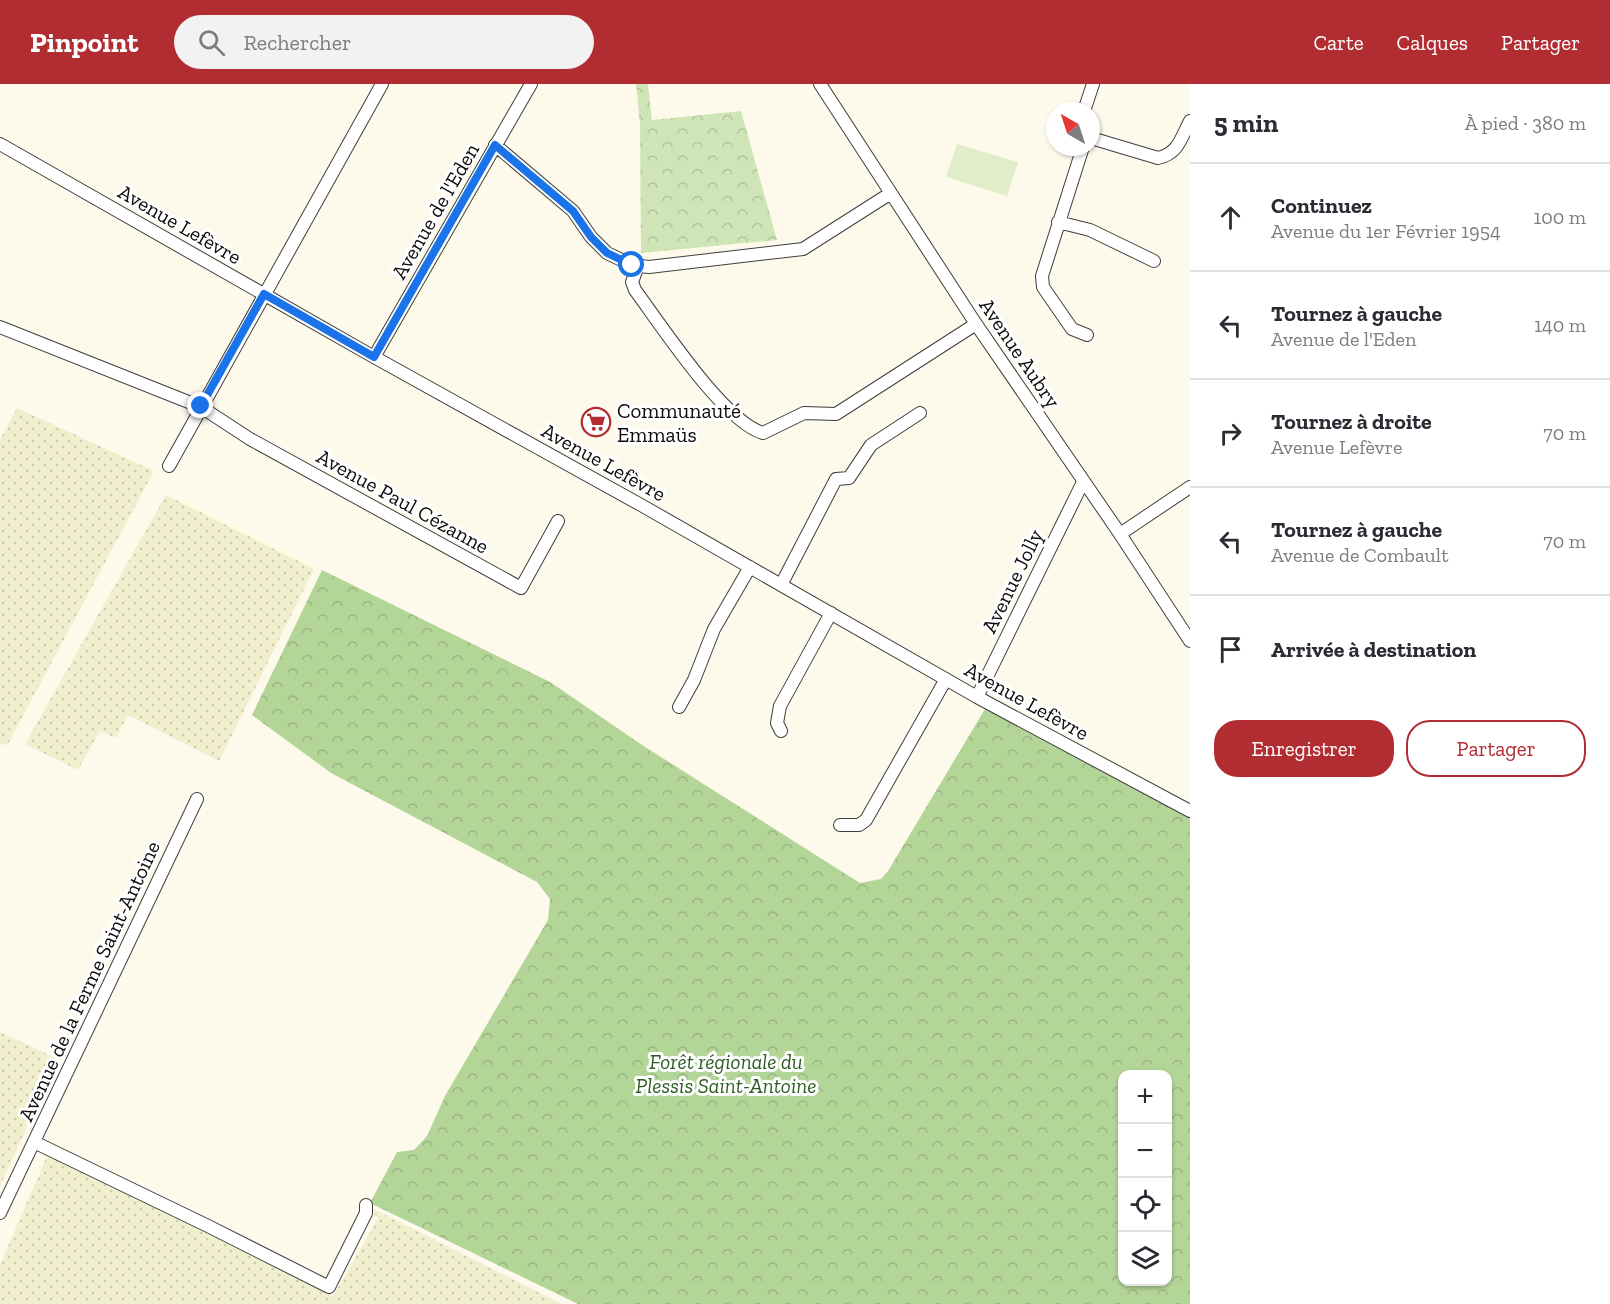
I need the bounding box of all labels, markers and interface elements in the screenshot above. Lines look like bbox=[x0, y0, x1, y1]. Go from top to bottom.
search box bbox=[174, 15, 594, 69]
text: Pinpoint bbox=[30, 26, 138, 59]
icon: search bbox=[195, 26, 228, 59]
text: Rechercher bbox=[243, 29, 351, 56]
text: Carte bbox=[1313, 30, 1364, 55]
text: Calques bbox=[1397, 30, 1468, 55]
text: Partager bbox=[1501, 30, 1580, 55]
north arrow bbox=[1046, 102, 1100, 156]
text: 5 min bbox=[1214, 107, 1278, 139]
text: À pied · 380 m bbox=[1465, 111, 1586, 135]
street label: Avenue de l'Eden bbox=[386, 139, 484, 283]
street label: Avenue Lefèvre bbox=[114, 179, 246, 269]
text: Continuez bbox=[1271, 192, 1372, 219]
icon: ahead bbox=[1214, 201, 1247, 234]
text: 100 m bbox=[1533, 205, 1586, 229]
text: Avenue du 1er Février 1954 bbox=[1271, 219, 1501, 243]
route start bbox=[618, 251, 644, 277]
street label: Avenue Aubry bbox=[974, 294, 1066, 413]
text: Tournez à gauche bbox=[1271, 300, 1442, 327]
icon: left bbox=[1214, 309, 1247, 342]
text: 140 m bbox=[1534, 313, 1586, 337]
text: Avenue de l'Eden bbox=[1271, 327, 1416, 351]
route end bbox=[187, 392, 213, 418]
place label: Communauté Emmaüs bbox=[617, 398, 741, 447]
supermarket icon: Communauté Emmaüs bbox=[580, 406, 612, 438]
text: Tournez à droite bbox=[1271, 408, 1432, 435]
icon: right bbox=[1214, 417, 1247, 450]
street label: Avenue Lefèvre bbox=[538, 418, 671, 506]
text: 70 m bbox=[1543, 421, 1586, 445]
text: Avenue Lefèvre bbox=[1271, 435, 1402, 459]
street label: Avenue Paul Cézanne bbox=[313, 443, 493, 559]
text: Tournez à gauche bbox=[1271, 516, 1442, 543]
street label: Avenue Jolly bbox=[976, 525, 1048, 637]
icon: left bbox=[1214, 525, 1247, 558]
text: 70 m bbox=[1543, 529, 1586, 553]
text: Avenue de Combault bbox=[1271, 543, 1449, 567]
icon: arrive bbox=[1214, 633, 1247, 666]
text: Arrivée à destination bbox=[1271, 636, 1476, 663]
street label: Avenue Lefèvre bbox=[961, 657, 1094, 745]
button: Enregistrer bbox=[1214, 720, 1394, 777]
button: Partager bbox=[1406, 720, 1586, 777]
street label: Avenue de la Ferme Saint-Antoine bbox=[13, 837, 165, 1125]
park label: Forêt régionale du Plessis Saint-Antoine bbox=[636, 1049, 816, 1098]
map controls bbox=[1118, 1070, 1172, 1286]
button: + bbox=[1118, 1070, 1172, 1124]
button: − bbox=[1118, 1124, 1172, 1178]
button: locate bbox=[1118, 1178, 1172, 1232]
button: layers bbox=[1118, 1232, 1172, 1286]

